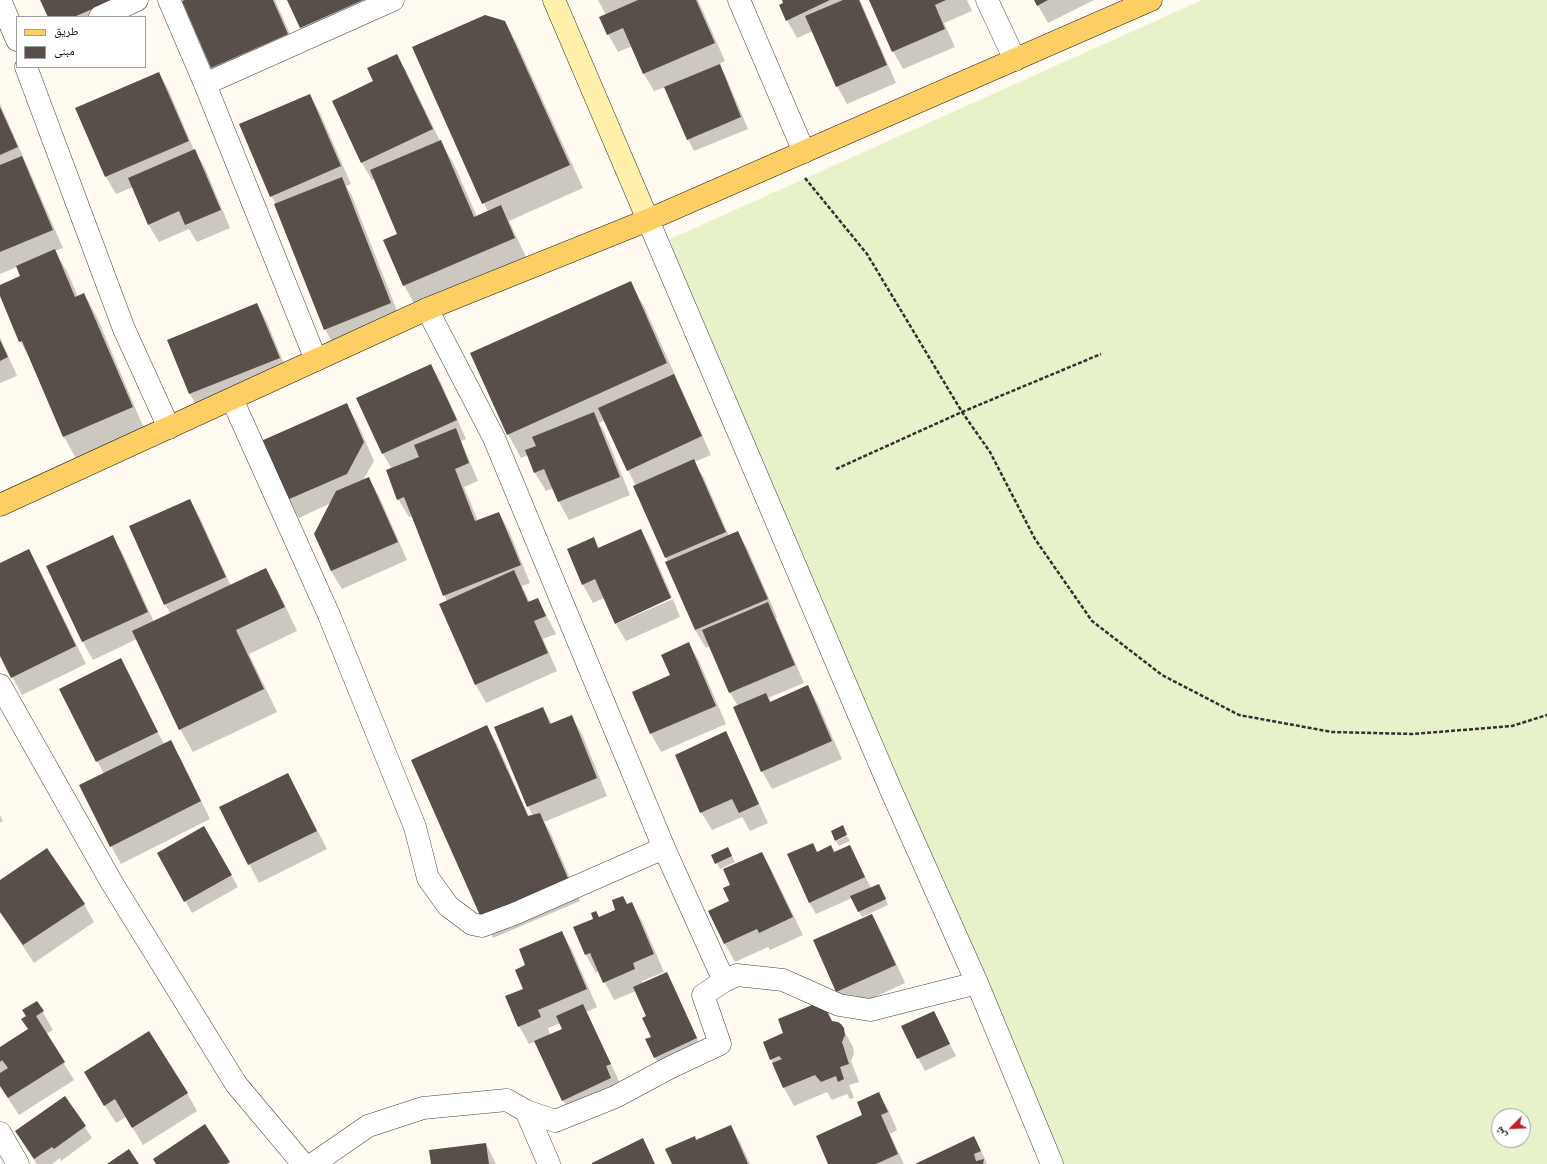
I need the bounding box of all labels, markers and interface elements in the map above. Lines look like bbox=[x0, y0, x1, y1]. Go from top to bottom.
legend bbox=[16, 16, 146, 68]
text: طريق bbox=[54, 22, 79, 41]
text: مبنى bbox=[54, 42, 75, 61]
north arrow bbox=[1491, 1108, 1531, 1148]
text: ش bbox=[1490, 1124, 1511, 1141]

